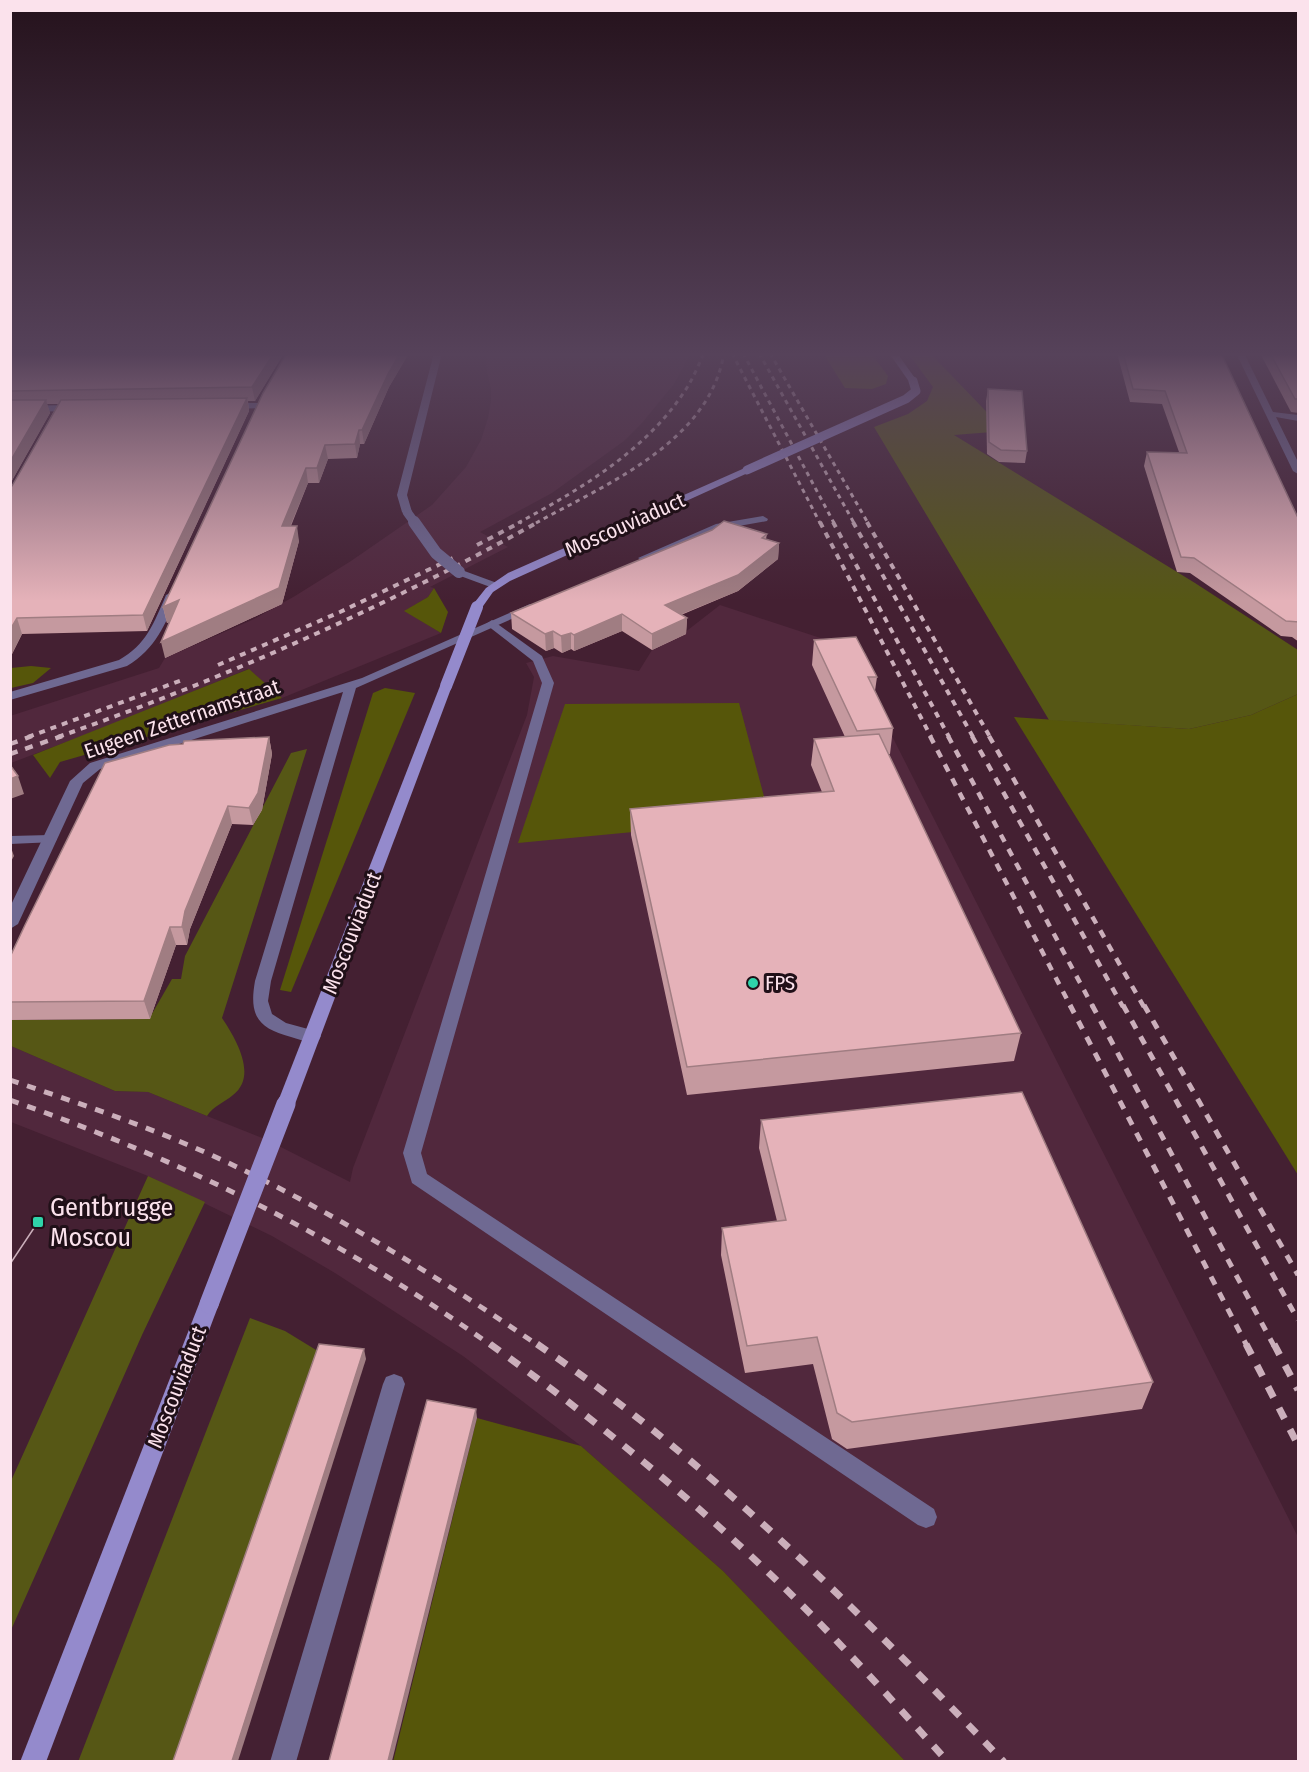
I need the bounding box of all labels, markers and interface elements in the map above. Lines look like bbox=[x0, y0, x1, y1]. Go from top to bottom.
street label: Moscouviaduct bbox=[561, 487, 689, 563]
street label: Eugeen Zetternamstraat bbox=[81, 673, 283, 765]
street label: Moscouviaduct bbox=[317, 868, 387, 998]
place label: FPS bbox=[765, 970, 795, 996]
marker: FPS bbox=[746, 976, 760, 990]
place label: Gentbrugge Moscou bbox=[50, 1192, 173, 1253]
marker: Gentbrugge Moscou bbox=[31, 1215, 45, 1229]
street label: Moscouviaduct bbox=[142, 1322, 212, 1452]

